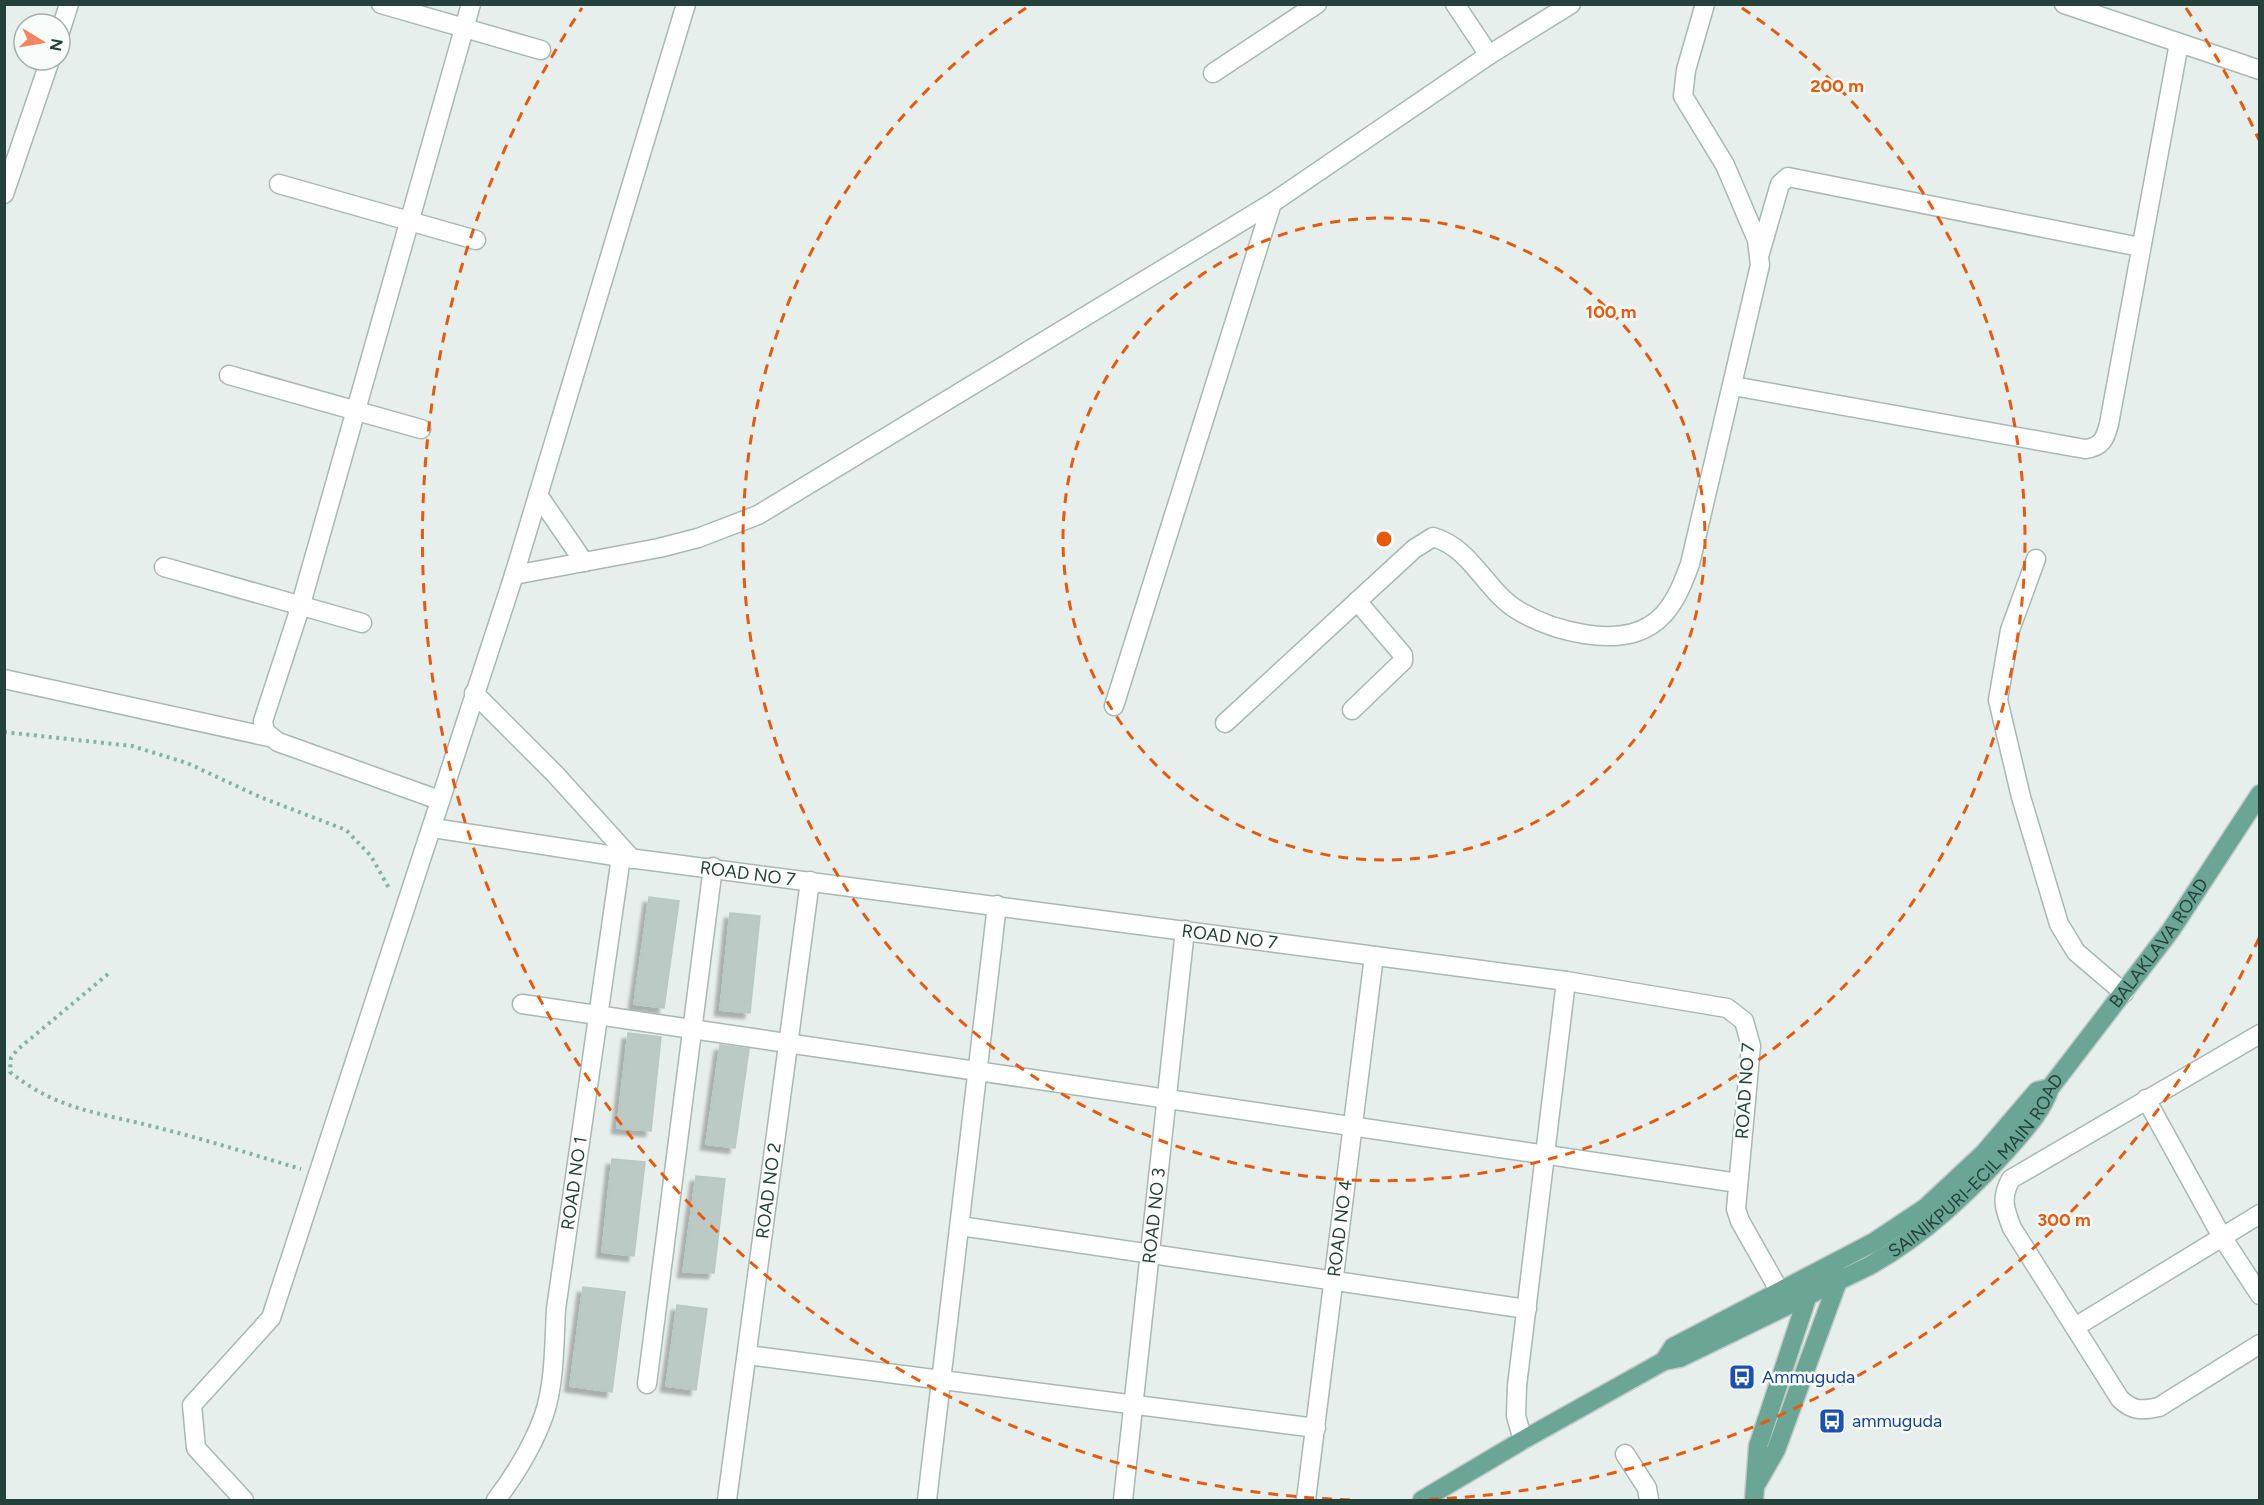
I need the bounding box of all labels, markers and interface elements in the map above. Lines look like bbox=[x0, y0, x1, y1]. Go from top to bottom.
north arrow bbox=[12, 12, 72, 72]
text: N bbox=[46, 37, 67, 53]
text: 200 m bbox=[1810, 75, 1864, 97]
text: 100 m bbox=[1586, 301, 1636, 323]
centre of rings bbox=[1374, 529, 1394, 549]
street label: ROAD NO 7 bbox=[699, 856, 797, 891]
street label: BALAKLAVA ROAD bbox=[2105, 874, 2213, 1012]
street label: ROAD NO 7 bbox=[1180, 920, 1279, 954]
street label: ROAD NO 7 bbox=[1731, 1042, 1759, 1140]
street label: SAINIKPURI-ECIL MAIN ROAD bbox=[1884, 1069, 2068, 1262]
street label: ROAD NO 1 bbox=[556, 1135, 592, 1231]
street label: ROAD NO 2 bbox=[751, 1141, 786, 1240]
street label: ROAD NO 3 bbox=[1138, 1167, 1170, 1265]
street label: ROAD NO 4 bbox=[1323, 1178, 1357, 1278]
text: 300 m bbox=[2037, 1209, 2091, 1231]
bus stop icon: Ammuguda bbox=[1727, 1362, 1757, 1392]
place label: Ammuguda bbox=[1762, 1366, 1855, 1388]
bus stop icon: ammuguda bbox=[1817, 1406, 1847, 1436]
place label: ammuguda bbox=[1852, 1410, 1942, 1432]

